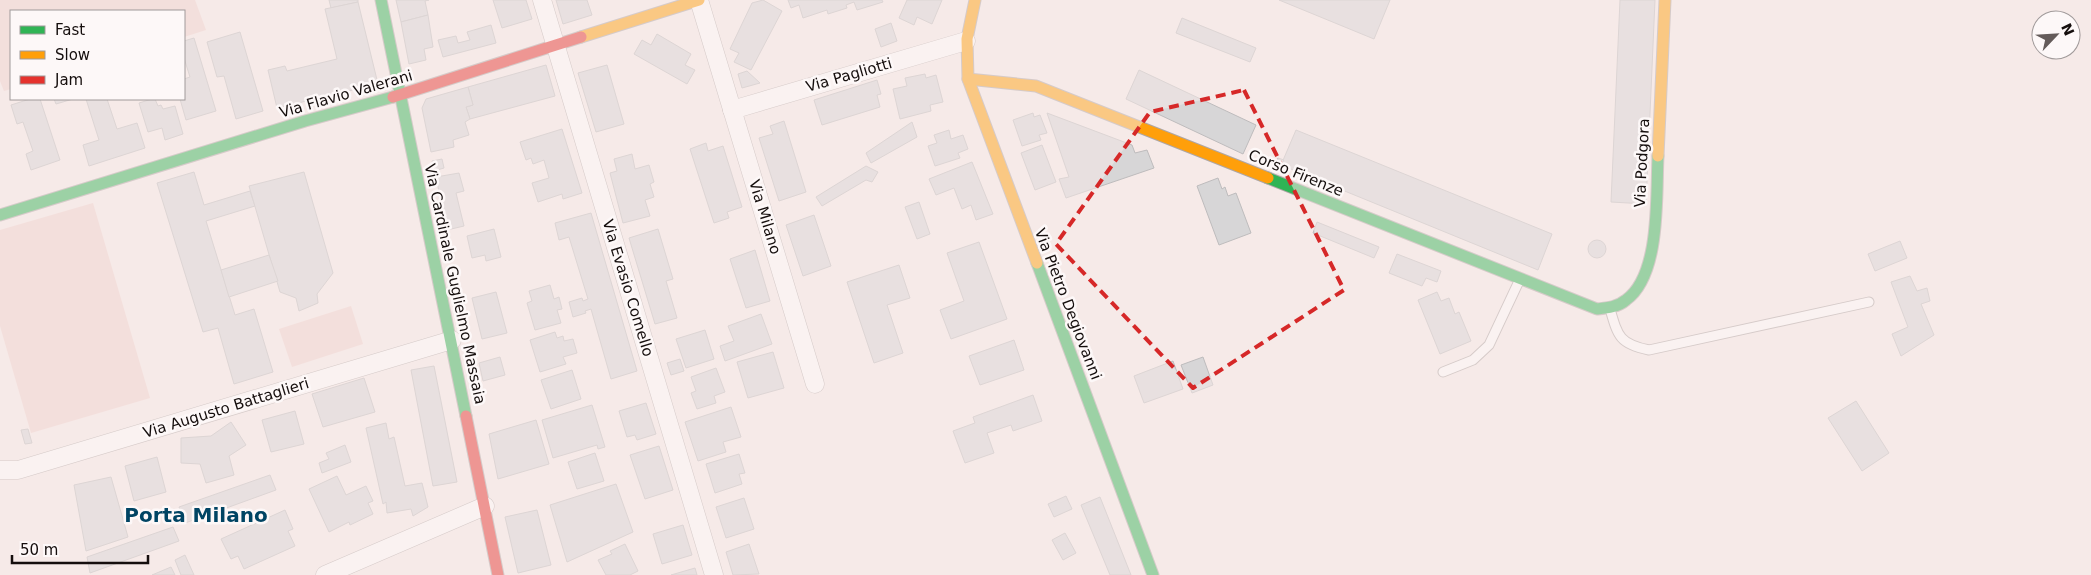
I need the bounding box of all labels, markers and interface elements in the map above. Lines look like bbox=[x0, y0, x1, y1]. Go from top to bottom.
legend bbox=[10, 10, 185, 100]
north arrow bbox=[2031, 10, 2081, 60]
text: Fast bbox=[55, 21, 85, 39]
text: N bbox=[2058, 21, 2078, 38]
text: Slow bbox=[55, 46, 90, 64]
street label: Via Pagliotti bbox=[804, 54, 894, 96]
street label: Via Flavio Valerani bbox=[277, 66, 415, 122]
text: Jam bbox=[54, 71, 83, 89]
street label: Via Podgora bbox=[1631, 118, 1653, 208]
street label: Corso Firenze bbox=[1246, 146, 1346, 200]
street label: Via Cardinale Guglielmo Massaia bbox=[421, 162, 489, 406]
street label: Via Milano bbox=[745, 177, 785, 257]
street label: Via Evasio Comello bbox=[599, 217, 657, 359]
street label: Via Pietro Degiovanni bbox=[1031, 226, 1105, 382]
street label: Via Augusto Battaglieri bbox=[141, 374, 311, 442]
district label: Porta Milano bbox=[124, 503, 268, 527]
scale bar bbox=[12, 532, 149, 564]
text: 50 m bbox=[20, 541, 58, 559]

